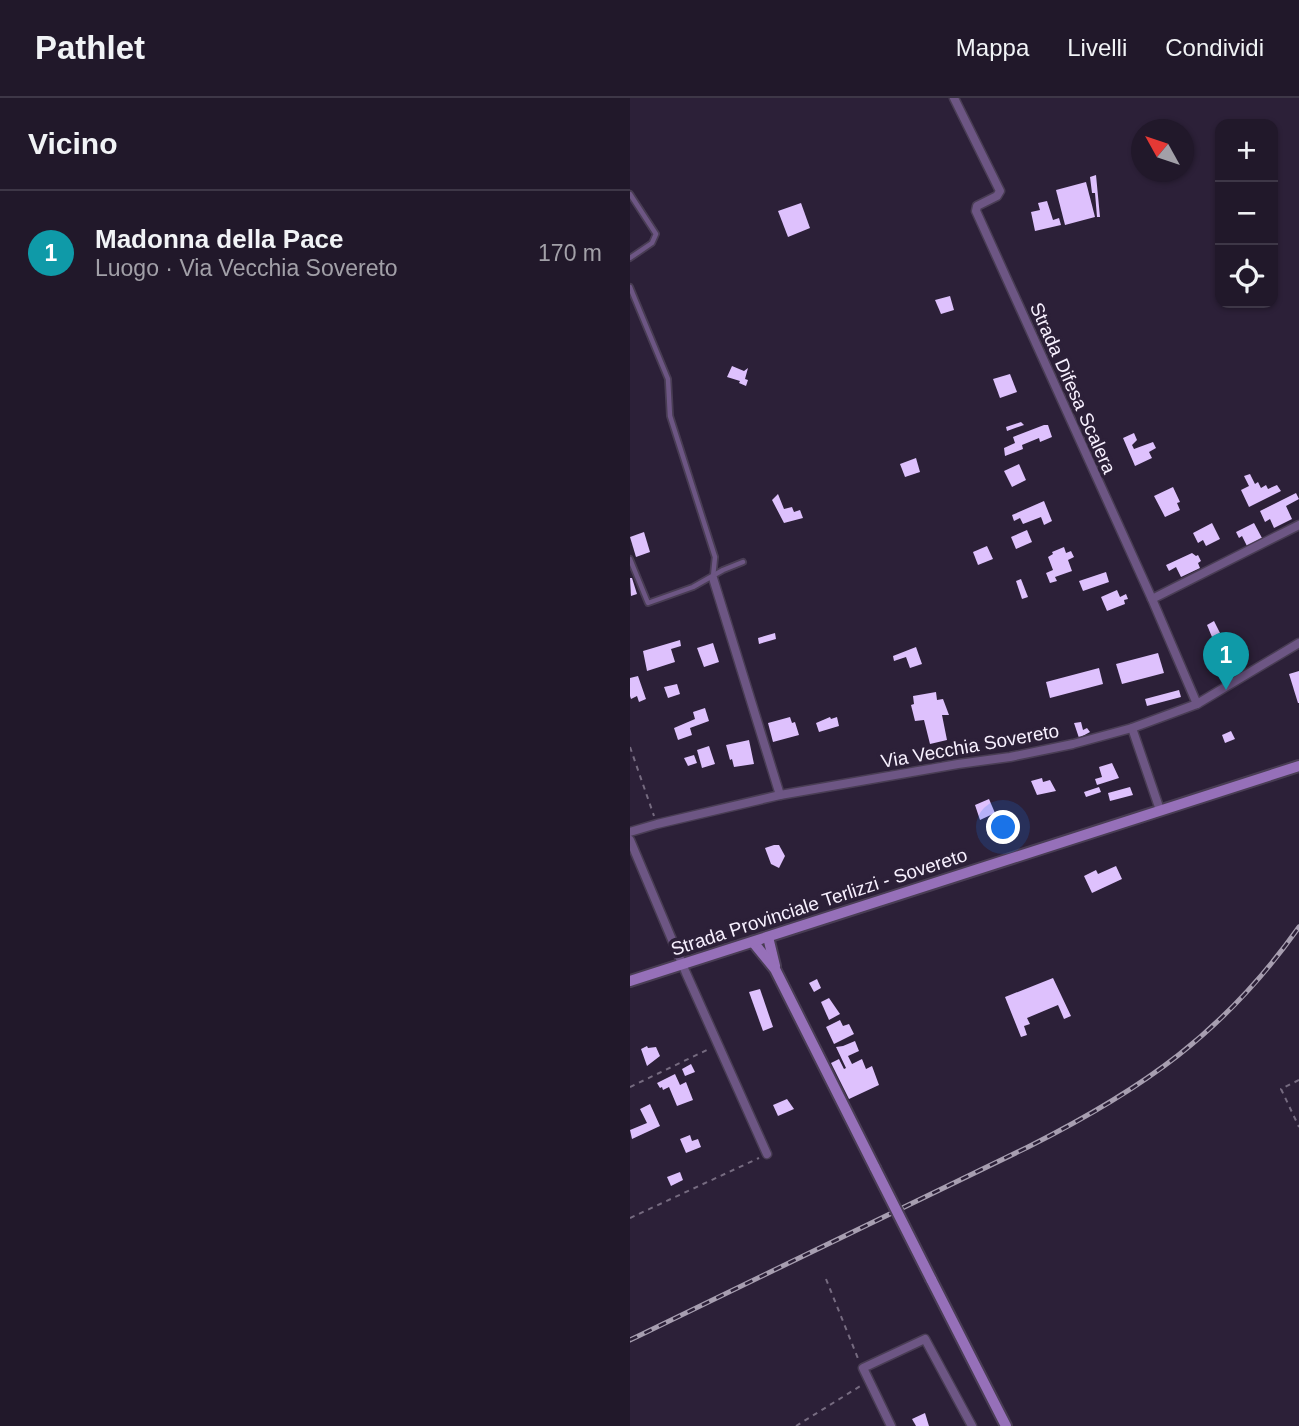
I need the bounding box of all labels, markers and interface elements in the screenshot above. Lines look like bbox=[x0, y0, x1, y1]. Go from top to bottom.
text: Pathlet bbox=[35, 29, 145, 66]
text: Mappa bbox=[956, 34, 1029, 61]
text: Livelli bbox=[1067, 34, 1127, 61]
text: Condividi bbox=[1165, 34, 1264, 61]
north arrow bbox=[1131, 119, 1194, 182]
map controls bbox=[1215, 119, 1278, 308]
button: + bbox=[1215, 119, 1278, 182]
text: Vicino bbox=[28, 127, 117, 160]
button: − bbox=[1215, 182, 1278, 245]
text: Madonna della Pace bbox=[95, 224, 344, 254]
text: 1 bbox=[45, 240, 57, 266]
text: 170 m bbox=[538, 240, 602, 266]
button: locate bbox=[1215, 245, 1278, 308]
text: Luogo · Via Vecchia Sovereto bbox=[95, 255, 398, 281]
street label: Strada Difesa Scalera bbox=[1026, 299, 1120, 477]
pin: 1 bbox=[1203, 632, 1249, 690]
street label: Via Vecchia Sovereto bbox=[879, 720, 1061, 772]
your location bbox=[986, 810, 1020, 844]
street label: Strada Provinciale Terlizzi - Sovereto bbox=[668, 844, 970, 960]

